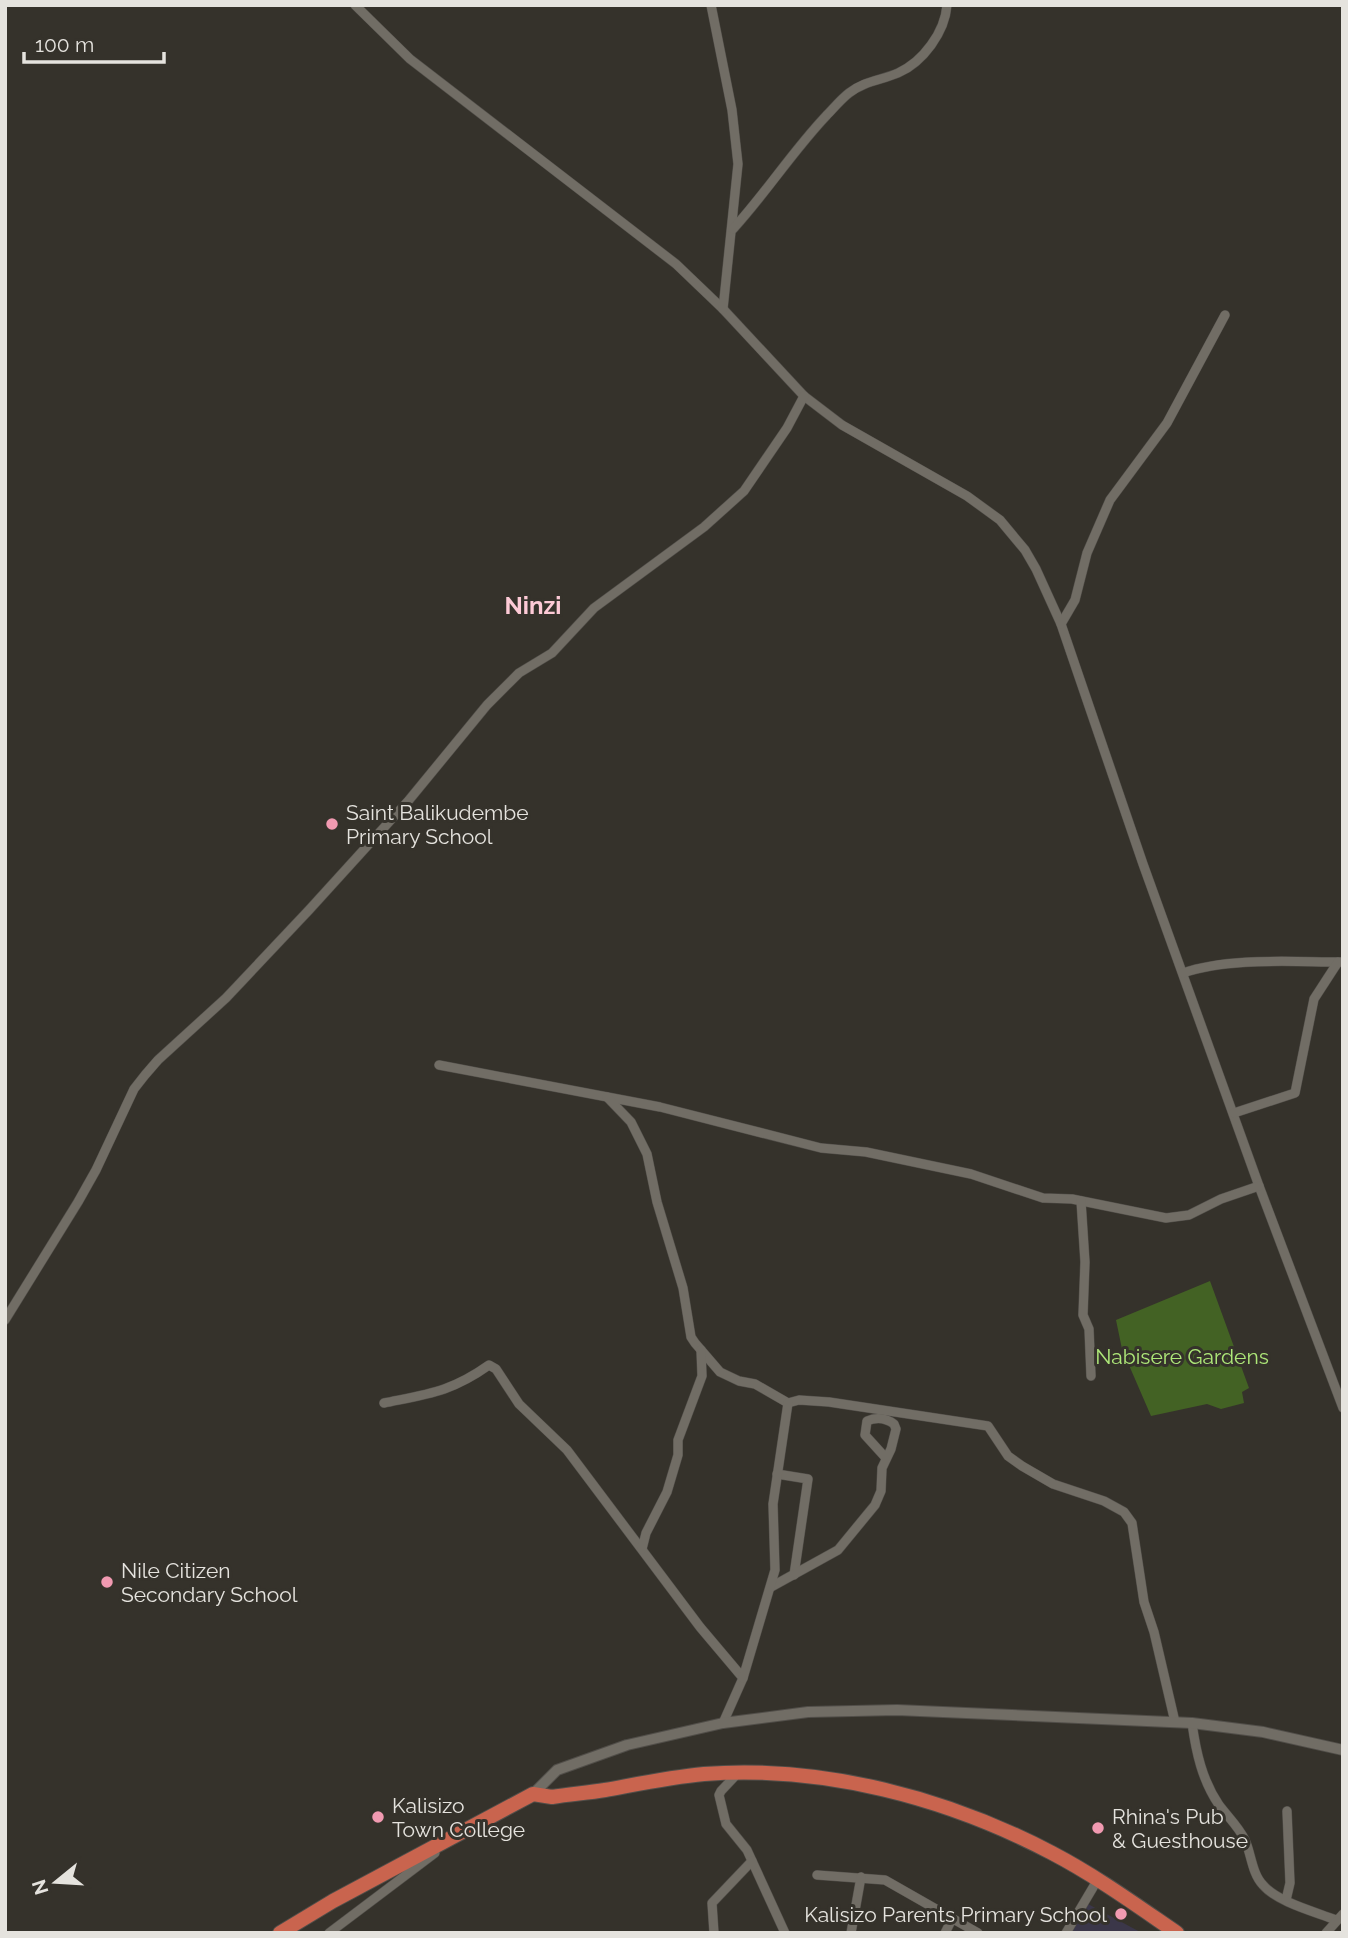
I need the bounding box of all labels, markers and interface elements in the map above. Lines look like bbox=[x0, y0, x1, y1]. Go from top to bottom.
scale bar bbox=[24, 21, 164, 65]
text: 100 m bbox=[35, 32, 94, 57]
district label: Ninzi bbox=[505, 591, 561, 620]
place label: Saint Balikudembe Primary School bbox=[346, 800, 529, 849]
marker: Saint Balikudembe Primary School bbox=[324, 816, 340, 832]
park label: Nabisere Gardens bbox=[1095, 1344, 1269, 1369]
place label: Nile Citizen Secondary School bbox=[121, 1558, 298, 1607]
marker: Nile Citizen Secondary School bbox=[99, 1574, 115, 1590]
place label: Kalisizo Town College bbox=[392, 1793, 525, 1842]
place label: Rhina's Pub & Guesthouse bbox=[1112, 1804, 1248, 1853]
marker: Kalisizo Town College bbox=[370, 1809, 386, 1825]
marker: Rhina's Pub & Guesthouse bbox=[1090, 1820, 1106, 1836]
north arrow bbox=[21, 1847, 91, 1917]
text: N bbox=[27, 1877, 53, 1898]
place label: Kalisizo Parents Primary School bbox=[804, 1902, 1107, 1927]
marker: Kalisizo Parents Primary School bbox=[1113, 1906, 1129, 1922]

